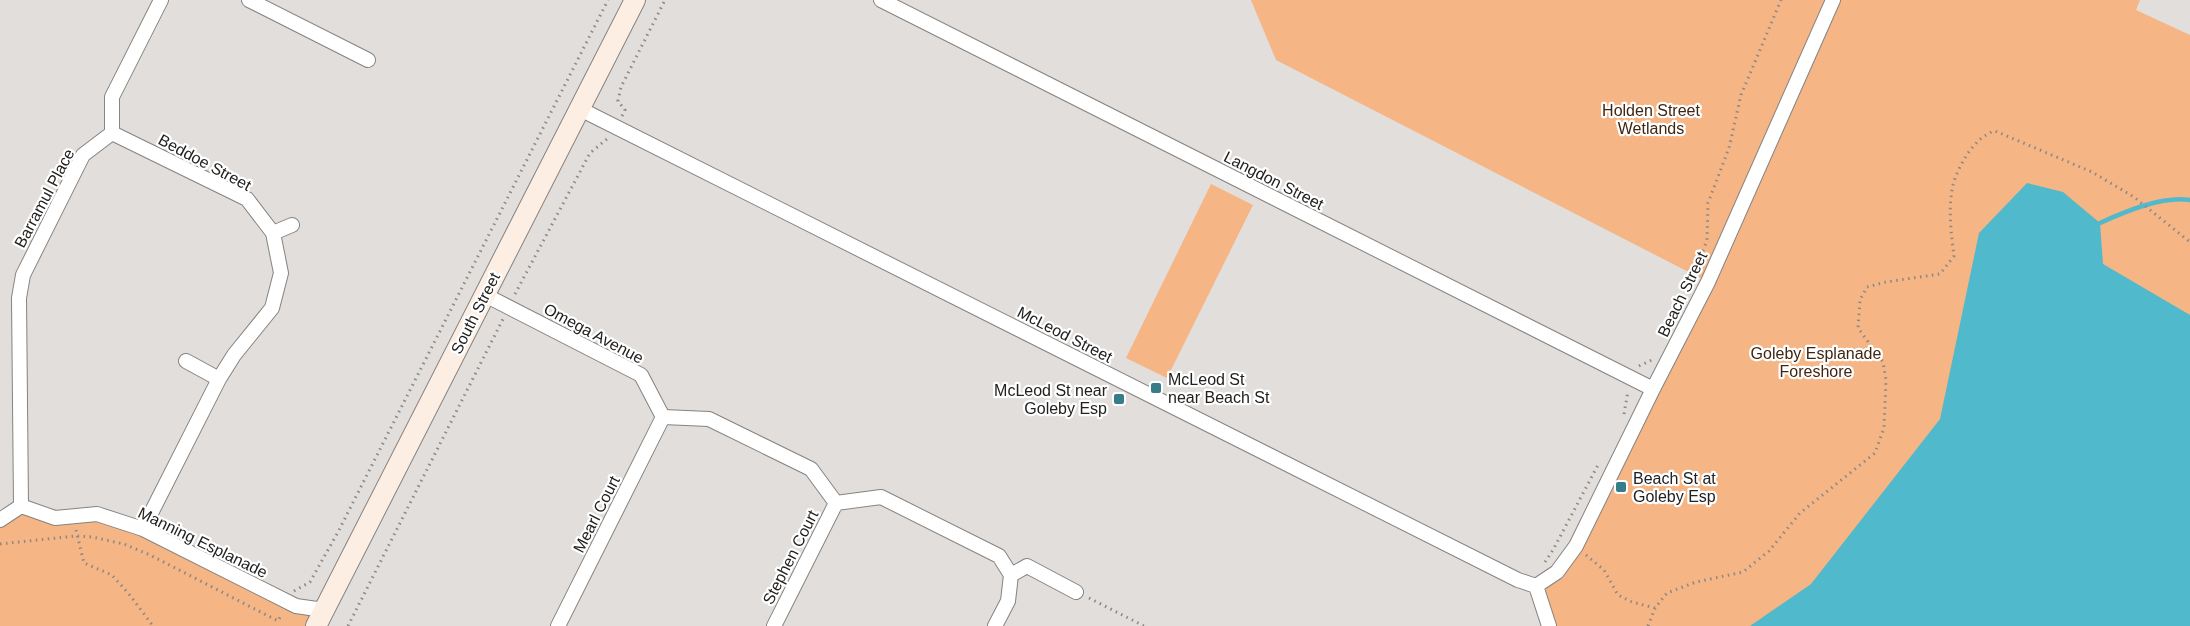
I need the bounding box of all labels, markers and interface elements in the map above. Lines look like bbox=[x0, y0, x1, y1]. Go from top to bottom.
park label: Holden Street Wetlands bbox=[1602, 102, 1700, 137]
street label: Beddoe Street bbox=[156, 131, 254, 194]
street label: Barramul Place bbox=[11, 146, 78, 251]
street label: Langdon Street bbox=[1221, 148, 1327, 213]
street label: Beach Street bbox=[1655, 248, 1711, 340]
street label: South Street bbox=[448, 269, 503, 357]
street label: Omega Avenue bbox=[541, 300, 646, 367]
street label: McLeod Street bbox=[1015, 303, 1115, 366]
park label: Goleby Esplanade Foreshore bbox=[1751, 345, 1881, 380]
place label: McLeod St near Beach St bbox=[1168, 371, 1270, 406]
marker: McLeod St near Beach St bbox=[1149, 381, 1163, 395]
place label: McLeod St near Goleby Esp bbox=[994, 382, 1108, 417]
marker: McLeod St near Goleby Esp bbox=[1112, 392, 1126, 406]
place label: Beach St at Goleby Esp bbox=[1633, 470, 1716, 505]
street label: Mearl Court bbox=[570, 473, 623, 555]
marker: Beach St at Goleby Esp bbox=[1614, 480, 1628, 494]
street label: Manning Esplanade bbox=[135, 504, 270, 581]
street label: Stephen Court bbox=[759, 507, 822, 607]

